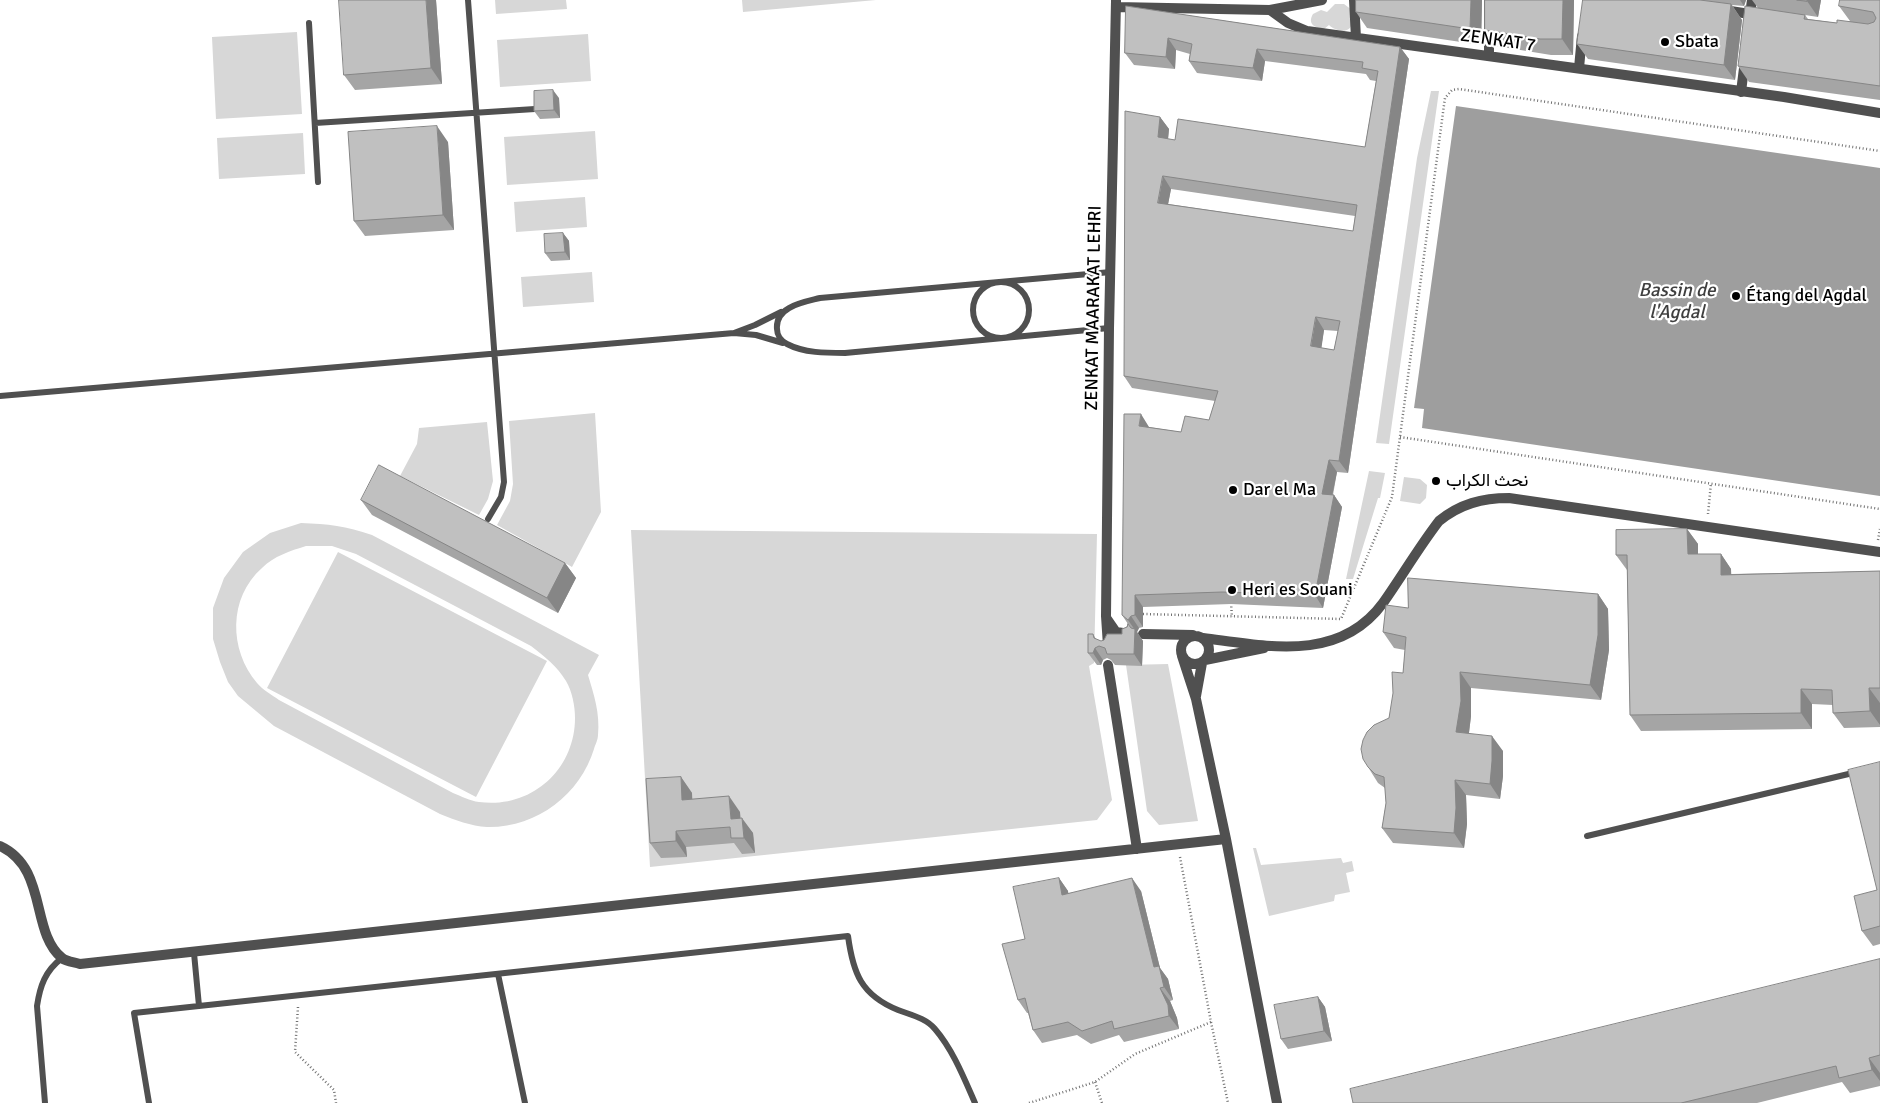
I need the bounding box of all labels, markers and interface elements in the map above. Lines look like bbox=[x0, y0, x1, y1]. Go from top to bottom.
street label: ZENKAT 7 bbox=[1459, 25, 1537, 57]
place label: Sbata bbox=[1675, 31, 1719, 53]
marker: Sbata bbox=[1659, 36, 1671, 48]
street label: ZENKAT MAARAKAT LEHRI bbox=[1081, 205, 1107, 411]
water label: Bassin de l'Agdal bbox=[1638, 280, 1716, 324]
place label: Étang del Agdal bbox=[1746, 285, 1867, 307]
marker: Étang del Agdal bbox=[1730, 290, 1742, 302]
place label: نحث الكراب bbox=[1446, 470, 1528, 492]
marker: نحث الكراب bbox=[1430, 475, 1442, 487]
place label: Dar el Ma bbox=[1243, 479, 1316, 501]
marker: Dar el Ma bbox=[1227, 484, 1239, 496]
place label: Heri es Souani bbox=[1242, 579, 1353, 601]
marker: Heri es Souani bbox=[1226, 584, 1238, 596]

